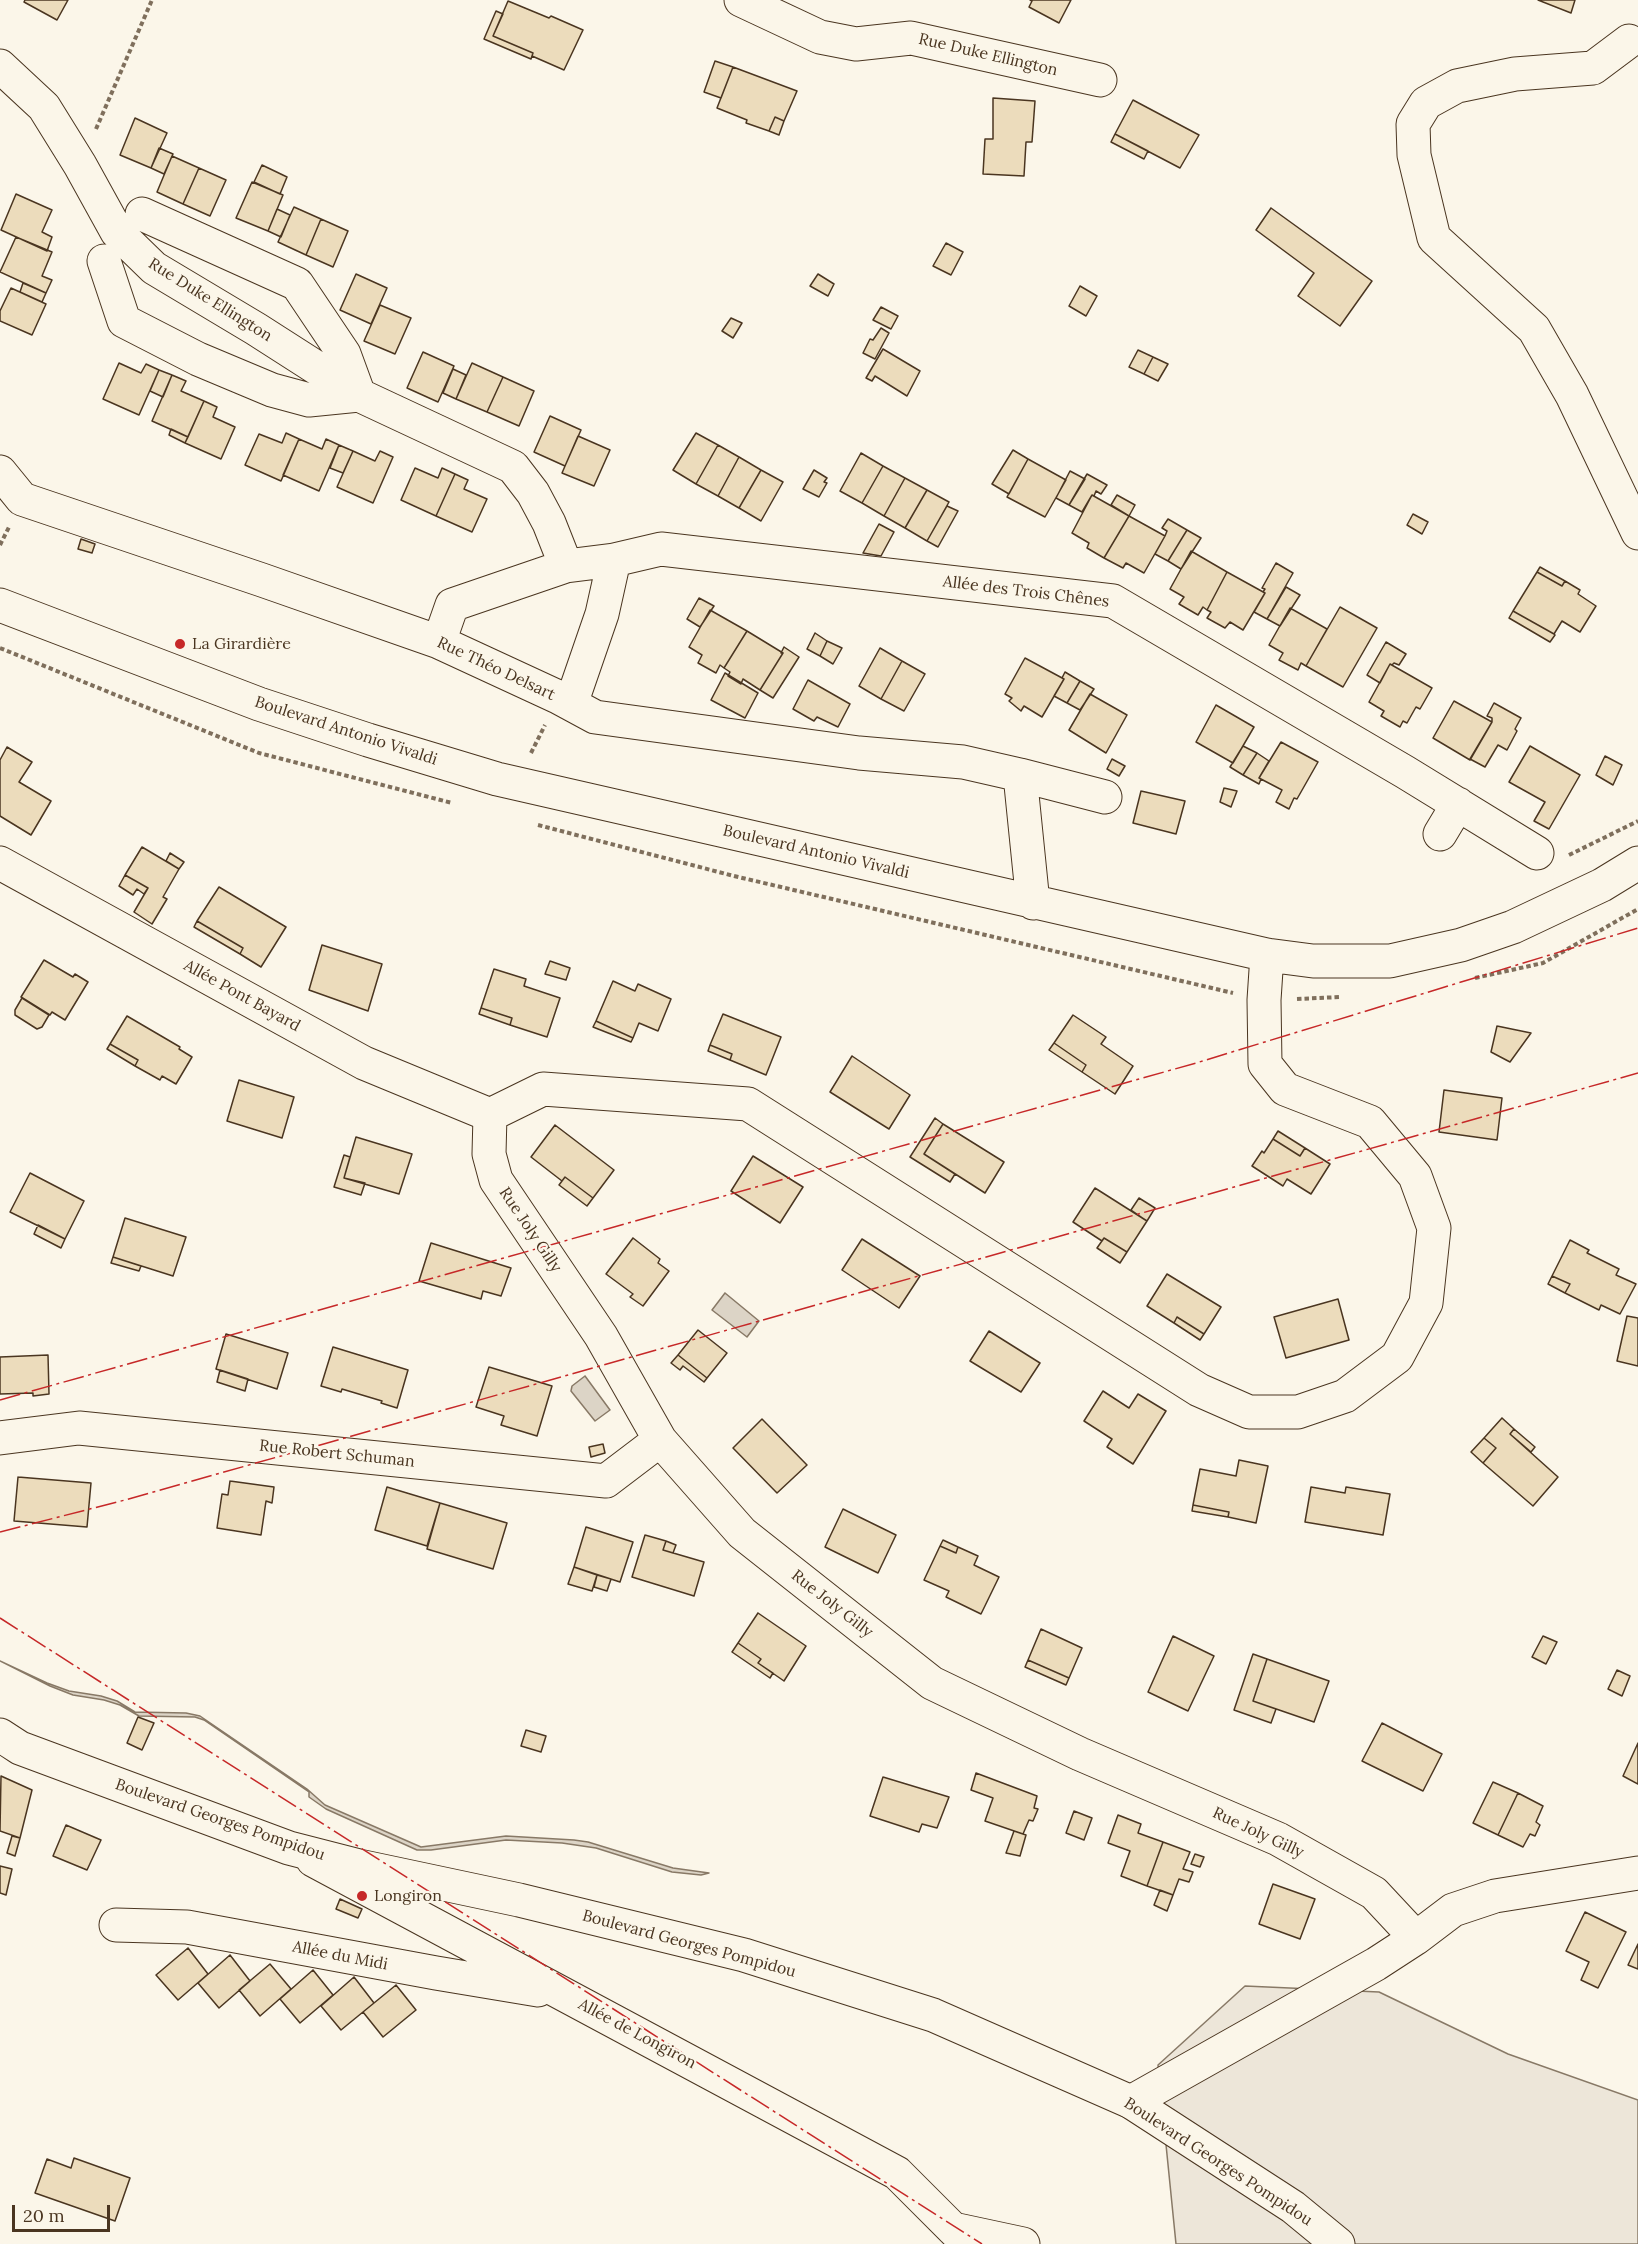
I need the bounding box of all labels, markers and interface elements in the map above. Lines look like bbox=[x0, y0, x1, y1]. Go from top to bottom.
street label: Rue Duke Ellington bbox=[917, 30, 1059, 80]
street label: Rue Duke Ellington bbox=[145, 254, 275, 346]
street label: Allée des Trois Chênes bbox=[942, 572, 1110, 612]
street label: Rue Théo Delsart bbox=[434, 633, 558, 705]
place label: La Girardière bbox=[192, 634, 291, 654]
marker: La Girardière bbox=[173, 637, 187, 651]
street label: Boulevard Antonio Vivaldi bbox=[252, 692, 440, 770]
street label: Boulevard Antonio Vivaldi bbox=[721, 821, 911, 883]
street label: Allée Pont Bayard bbox=[180, 956, 304, 1036]
street label: Rue Joly Gilly bbox=[495, 1184, 565, 1276]
street label: Rue Robert Schuman bbox=[258, 1436, 416, 1472]
street label: Rue Joly Gilly bbox=[787, 1566, 877, 1642]
street label: Boulevard Georges Pompidou bbox=[113, 1775, 327, 1865]
street label: Rue Joly Gilly bbox=[1209, 1804, 1307, 1862]
place label: Longiron bbox=[374, 1886, 442, 1906]
marker: Longiron bbox=[355, 1889, 369, 1903]
street label: Boulevard Georges Pompidou bbox=[580, 1906, 798, 1982]
street label: Allée du Midi bbox=[291, 1937, 389, 1975]
street label: Allée de Longiron bbox=[575, 1995, 699, 2073]
street label: Boulevard Georges Pompidou bbox=[1120, 2094, 1316, 2230]
scale bar bbox=[15, 2193, 112, 2231]
text: 20 m bbox=[23, 2204, 65, 2227]

